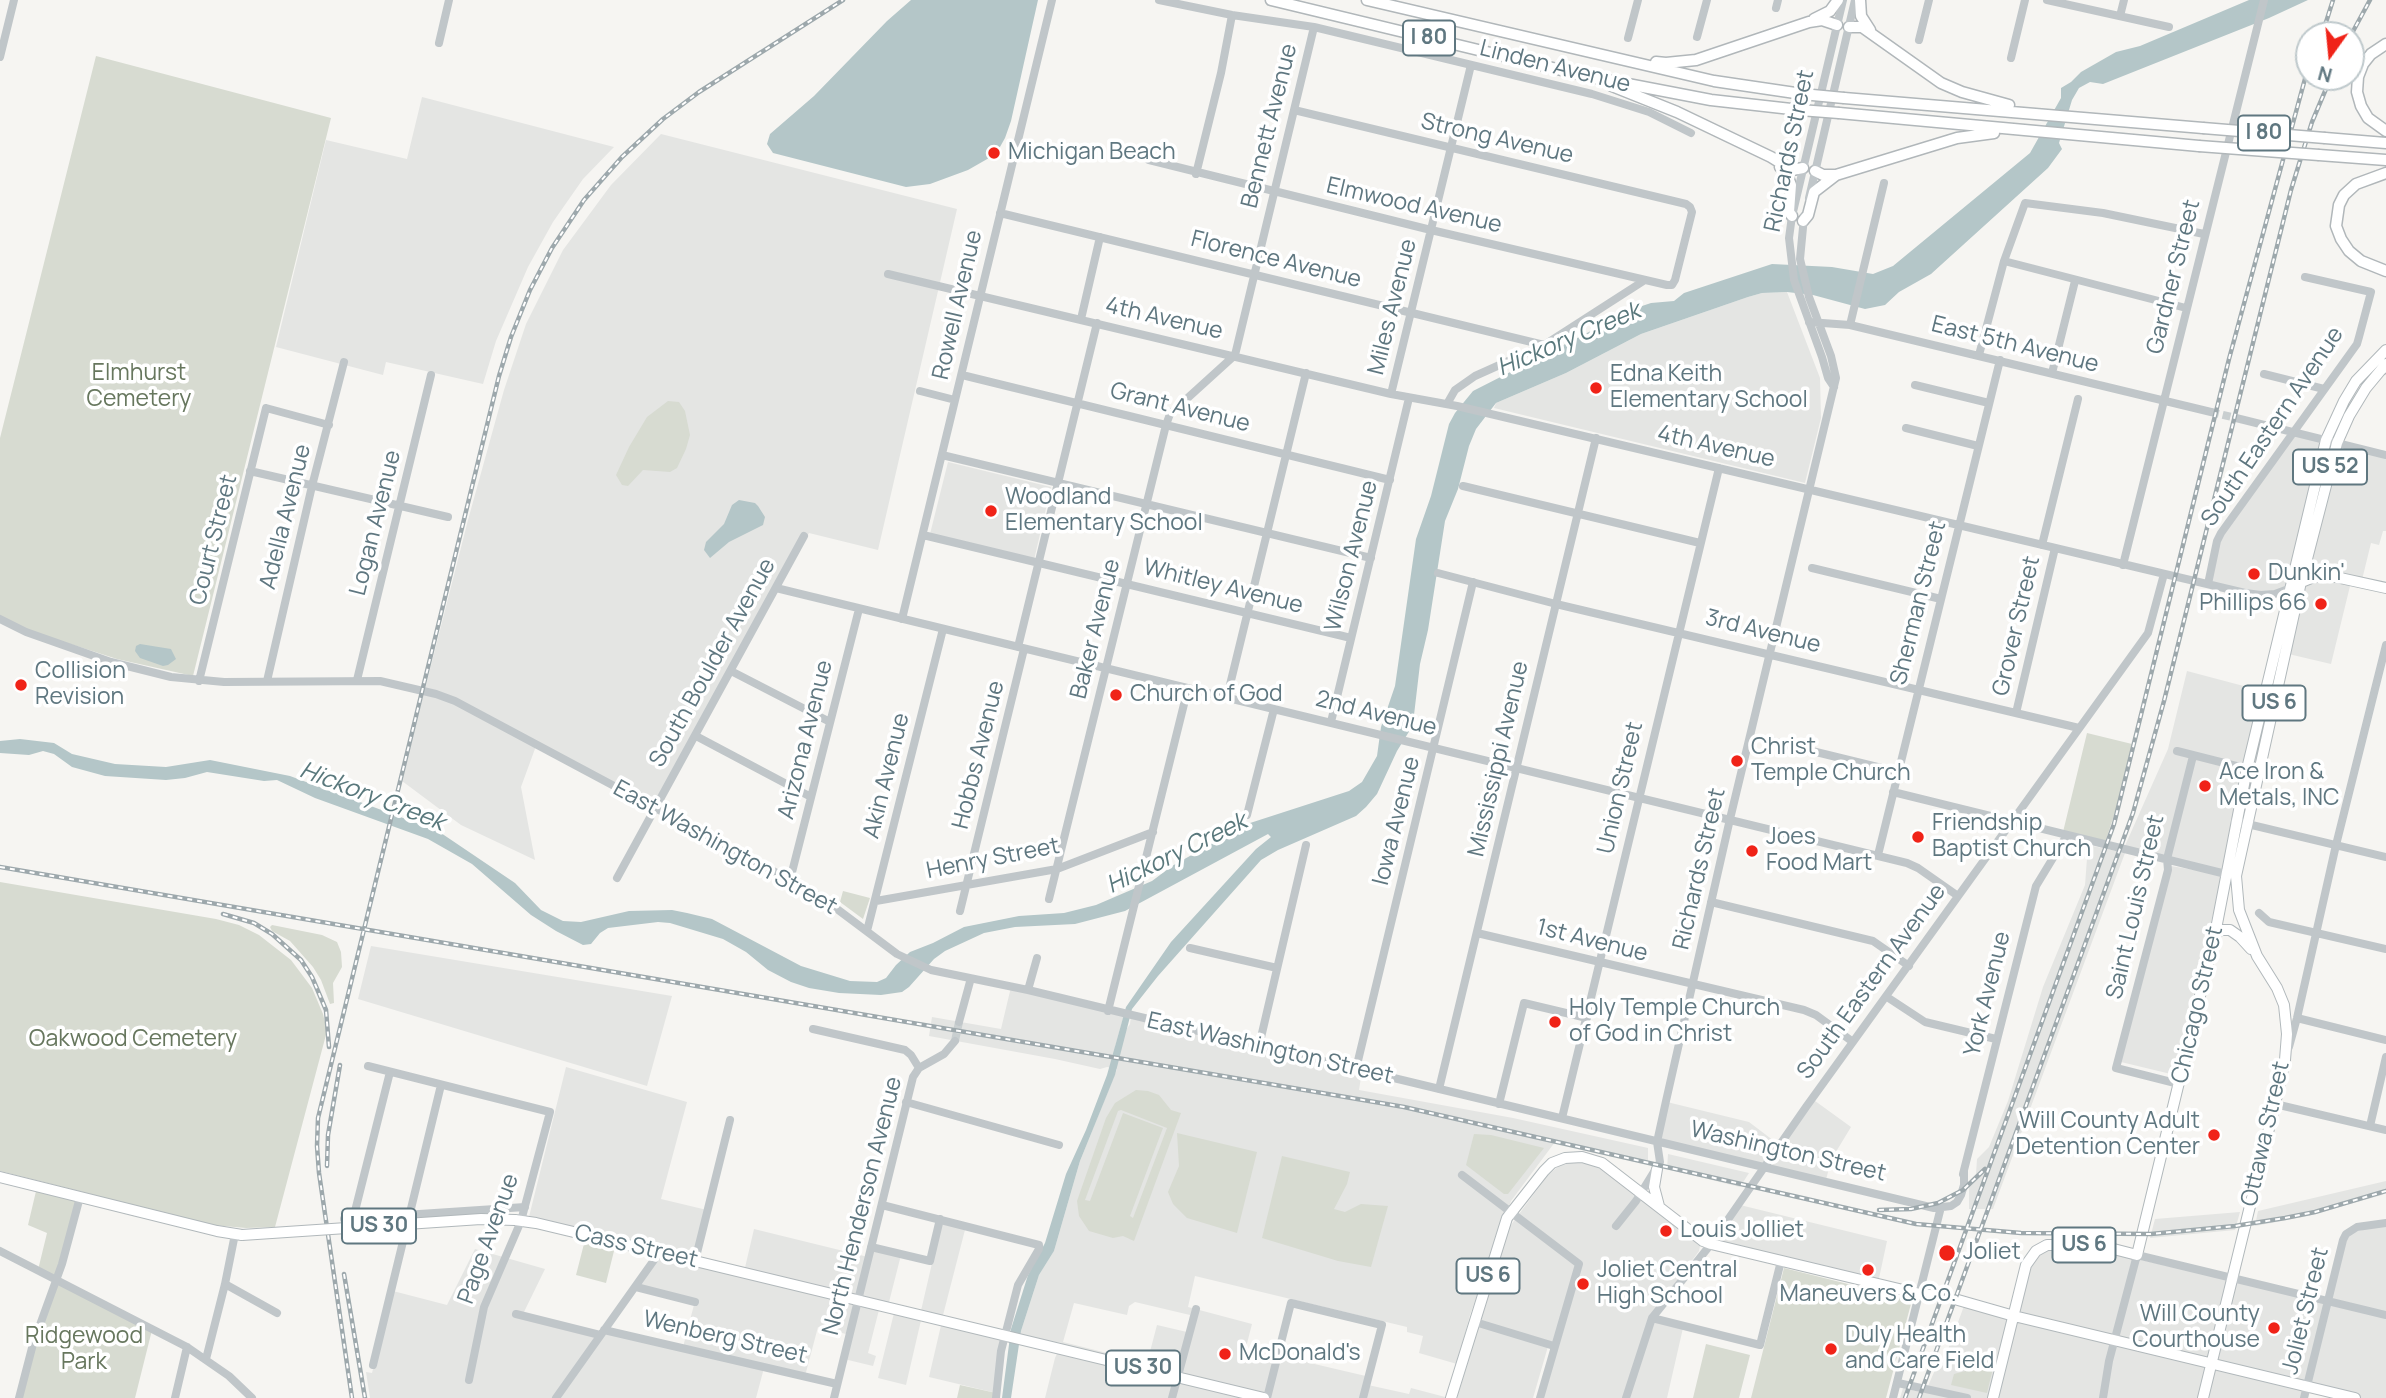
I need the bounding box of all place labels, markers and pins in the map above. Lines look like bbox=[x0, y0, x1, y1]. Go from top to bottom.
place label: Michigan Beach bbox=[1008, 139, 1176, 167]
marker: Michigan Beach bbox=[986, 145, 1002, 161]
place label: Edna Keith Elementary School bbox=[1610, 361, 1808, 415]
marker: Edna Keith Elementary School bbox=[1588, 380, 1604, 396]
place label: Woodland Elementary School bbox=[1005, 484, 1203, 538]
marker: Woodland Elementary School bbox=[983, 503, 999, 519]
place label: Dunkin' bbox=[2268, 560, 2345, 588]
marker: Dunkin' bbox=[2246, 566, 2262, 582]
place label: Phillips 66 bbox=[2199, 590, 2307, 618]
marker: Phillips 66 bbox=[2313, 596, 2329, 612]
place label: Collision Revision bbox=[35, 658, 126, 712]
marker: Collision Revision bbox=[13, 677, 29, 693]
place label: Church of God bbox=[1130, 681, 1283, 709]
marker: Church of God bbox=[1108, 687, 1124, 703]
place label: Christ Temple Church bbox=[1751, 734, 1911, 788]
marker: Christ Temple Church bbox=[1729, 753, 1745, 769]
place label: Ace Iron & Metals, INC bbox=[2219, 759, 2339, 813]
marker: Ace Iron & Metals, INC bbox=[2197, 778, 2213, 794]
place label: Friendship Baptist Church bbox=[1932, 810, 2091, 864]
place label: Joes Food Mart bbox=[1766, 824, 1872, 878]
marker: Friendship Baptist Church bbox=[1910, 829, 1926, 845]
marker: Joes Food Mart bbox=[1744, 843, 1760, 859]
place label: Holy Temple Church of God in Christ bbox=[1569, 995, 1780, 1049]
marker: Holy Temple Church of God in Christ bbox=[1547, 1014, 1563, 1030]
place label: Will County Adult Detention Center bbox=[2015, 1108, 2200, 1162]
marker: Will County Adult Detention Center bbox=[2206, 1127, 2222, 1143]
place label: Louis Jolliet bbox=[1680, 1217, 1804, 1245]
marker: Louis Jolliet bbox=[1658, 1223, 1674, 1239]
place label: Joliet bbox=[1963, 1239, 2021, 1267]
marker: Joliet bbox=[1937, 1243, 1957, 1263]
place label: Joliet Central High School bbox=[1597, 1257, 1738, 1311]
marker: Maneuvers & Co. bbox=[1860, 1262, 1876, 1278]
marker: Joliet Central High School bbox=[1575, 1276, 1591, 1292]
place label: Maneuvers & Co. bbox=[1780, 1281, 1956, 1309]
place label: Will County Courthouse bbox=[2132, 1301, 2260, 1355]
marker: Will County Courthouse bbox=[2266, 1320, 2282, 1336]
place label: Duly Health and Care Field bbox=[1845, 1322, 1994, 1376]
place label: McDonald's bbox=[1239, 1340, 1361, 1368]
marker: Duly Health and Care Field bbox=[1823, 1341, 1839, 1357]
marker: McDonald's bbox=[1217, 1346, 1233, 1362]

